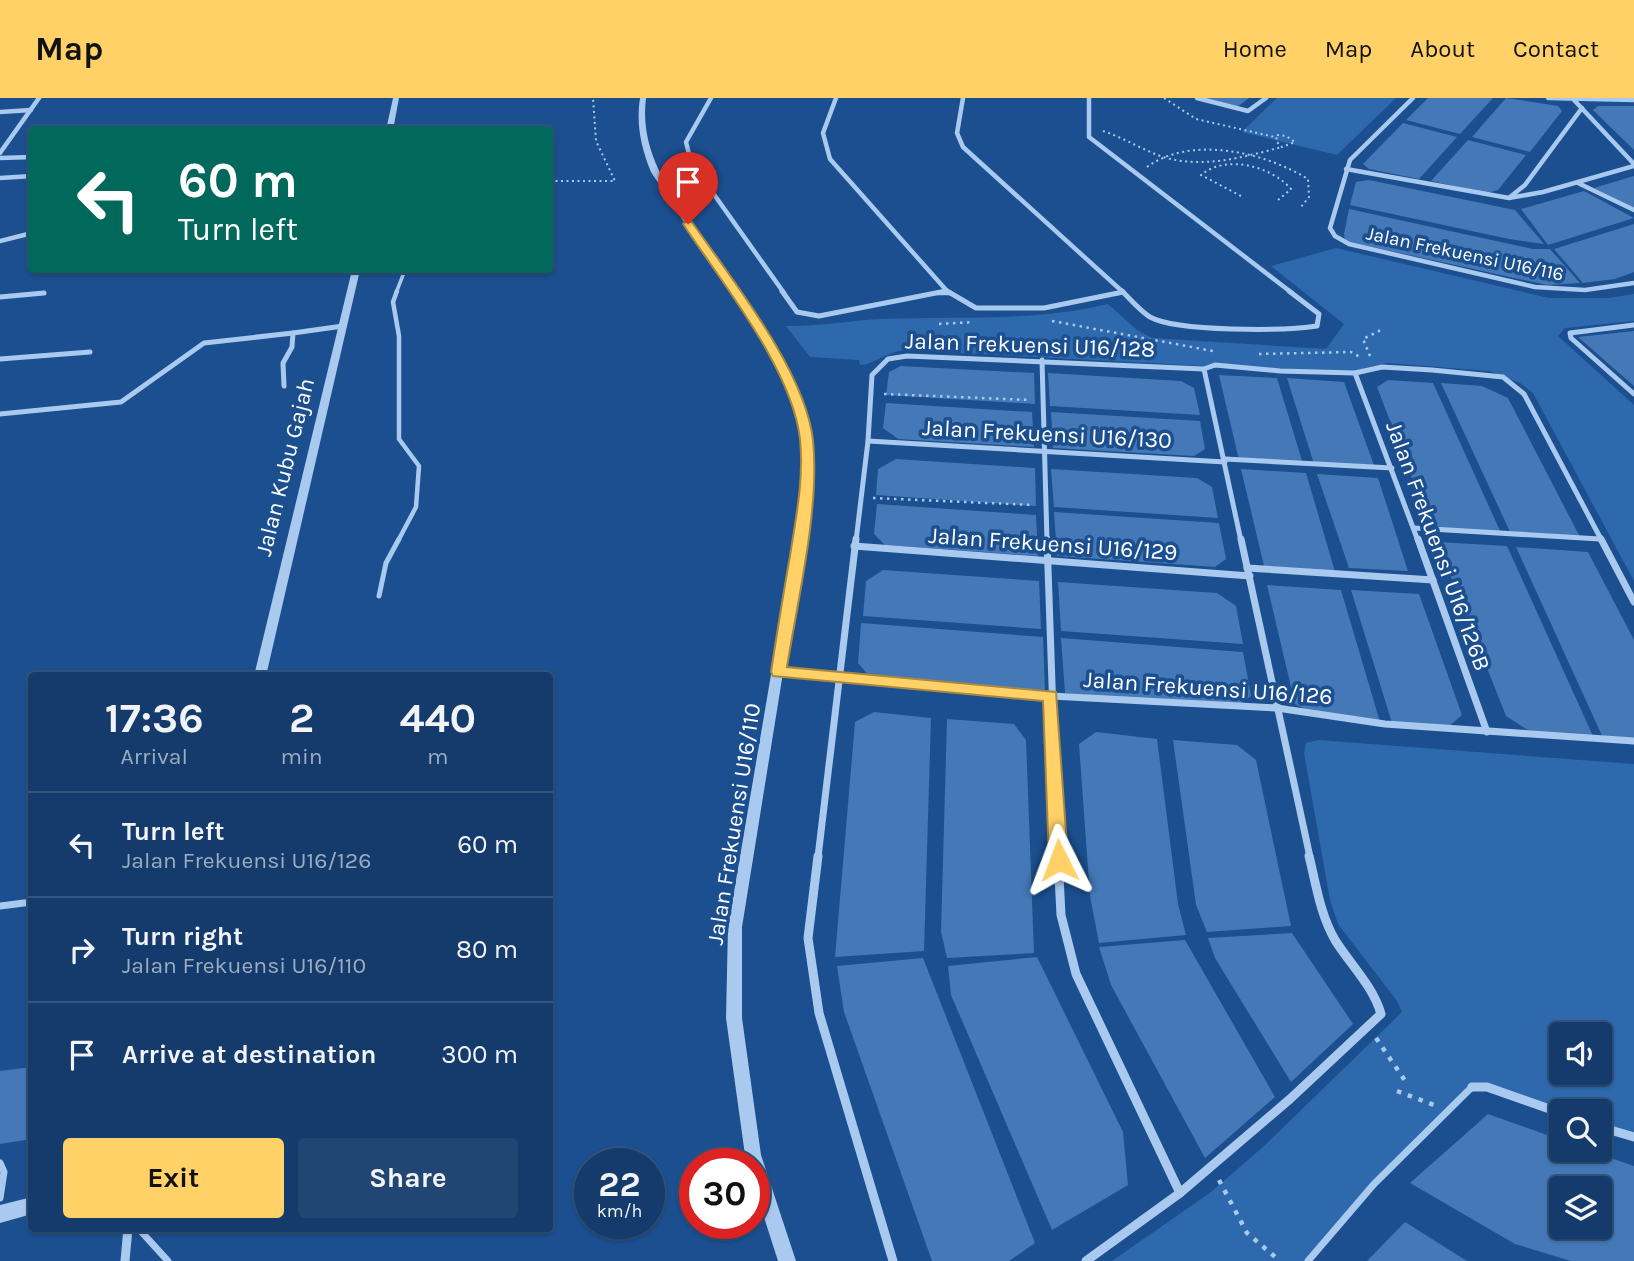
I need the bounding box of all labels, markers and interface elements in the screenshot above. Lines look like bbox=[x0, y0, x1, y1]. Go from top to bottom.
text: Map bbox=[35, 30, 103, 68]
text: Home bbox=[1223, 35, 1287, 63]
text: Map bbox=[1325, 35, 1372, 63]
text: About bbox=[1410, 35, 1475, 63]
text: Contact bbox=[1513, 35, 1599, 63]
text: 60 m bbox=[178, 152, 298, 209]
pin bbox=[658, 152, 718, 224]
icon: left bbox=[63, 154, 154, 245]
icon: arrive bbox=[669, 163, 707, 201]
text: Turn left bbox=[178, 211, 298, 248]
street label: Jalan Frekuensi U16/116 bbox=[1364, 222, 1566, 286]
street label: Jalan Frekuensi U16/128 bbox=[904, 327, 1156, 363]
street label: Jalan Kubu Gajah bbox=[250, 375, 320, 559]
street label: Jalan Frekuensi U16/130 bbox=[921, 414, 1173, 454]
street label: Jalan Frekuensi U16/126B bbox=[1380, 418, 1496, 674]
street label: Jalan Frekuensi U16/129 bbox=[928, 522, 1178, 566]
street label: Jalan Frekuensi U16/126 bbox=[1083, 666, 1333, 710]
text: 17:36 bbox=[105, 693, 204, 743]
text: 2 bbox=[289, 693, 314, 743]
text: 440 bbox=[400, 693, 476, 743]
street label: Jalan Frekuensi U16/110 bbox=[702, 701, 766, 947]
text: Arrival bbox=[121, 743, 188, 770]
text: min bbox=[281, 743, 323, 770]
text: m bbox=[427, 743, 449, 770]
text: Turn left bbox=[122, 816, 224, 847]
position arrow bbox=[1022, 823, 1096, 897]
icon: left bbox=[63, 826, 101, 864]
text: 60 m bbox=[457, 829, 518, 860]
text: Jalan Frekuensi U16/126 bbox=[122, 847, 371, 874]
text: Turn right bbox=[122, 921, 243, 952]
icon: right bbox=[63, 931, 101, 969]
text: 80 m bbox=[456, 934, 518, 965]
text: Jalan Frekuensi U16/110 bbox=[122, 952, 366, 979]
map controls bbox=[1549, 1022, 1612, 1239]
button: sound bbox=[1549, 1022, 1612, 1085]
icon: arrive bbox=[63, 1036, 101, 1074]
text: Arrive at destination bbox=[122, 1039, 376, 1070]
text: 300 m bbox=[441, 1039, 518, 1070]
button: search bbox=[1549, 1099, 1612, 1162]
button: Exit bbox=[63, 1138, 284, 1218]
button: Share bbox=[298, 1138, 518, 1218]
speed limit sign: 30 bbox=[679, 1148, 770, 1239]
text: 22 bbox=[598, 1164, 641, 1205]
button: layers bbox=[1549, 1176, 1612, 1239]
text: km/h bbox=[597, 1200, 642, 1222]

